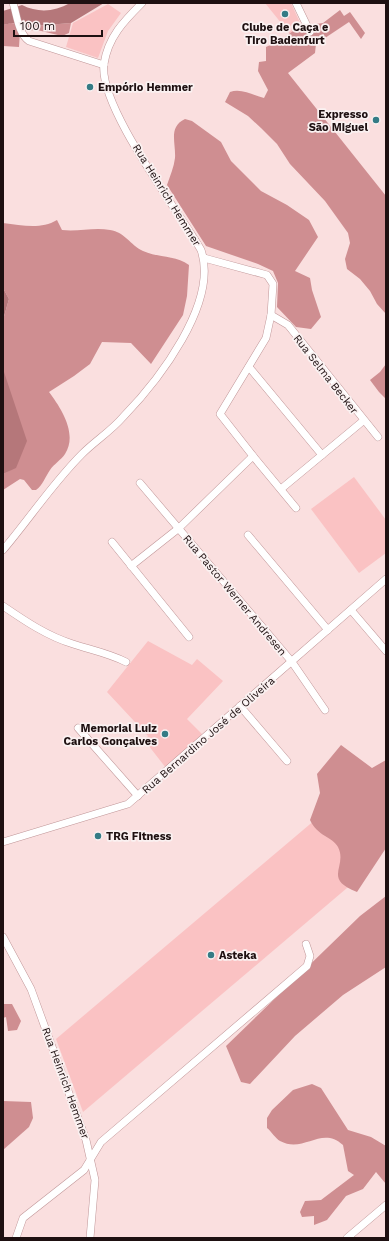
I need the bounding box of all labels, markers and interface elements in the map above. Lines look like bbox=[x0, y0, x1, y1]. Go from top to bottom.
marker: Clube de Caça e Tiro Badenfurt bbox=[280, 9, 290, 19]
scale bar bbox=[14, 12, 102, 38]
text: 100 m bbox=[20, 19, 55, 33]
place label: Clube de Caça e Tiro Badenfurt bbox=[242, 21, 328, 47]
place label: Empório Hemmer bbox=[98, 81, 193, 94]
marker: Empório Hemmer bbox=[85, 82, 95, 92]
place label: Expresso São Miguel bbox=[309, 108, 368, 134]
marker: Expresso São Miguel bbox=[371, 115, 381, 125]
street label: Rua Heinrich Hemmer bbox=[130, 142, 204, 249]
street label: Rua Selma Becker bbox=[291, 332, 361, 417]
street label: Rua Pastor Werner Andresen bbox=[180, 532, 289, 658]
street label: Rua Bernardino José de Oliveira bbox=[139, 674, 277, 797]
place label: Memorial Luiz Carlos Gonçalves bbox=[64, 722, 157, 748]
marker: Memorial Luiz Carlos Gonçalves bbox=[160, 729, 170, 739]
place label: TRG Fitness bbox=[106, 830, 172, 843]
marker: TRG Fitness bbox=[93, 831, 103, 841]
place label: Asteka bbox=[219, 949, 257, 962]
marker: Asteka bbox=[206, 950, 216, 960]
street label: Rua Heinrich Hemmer bbox=[39, 1025, 92, 1141]

